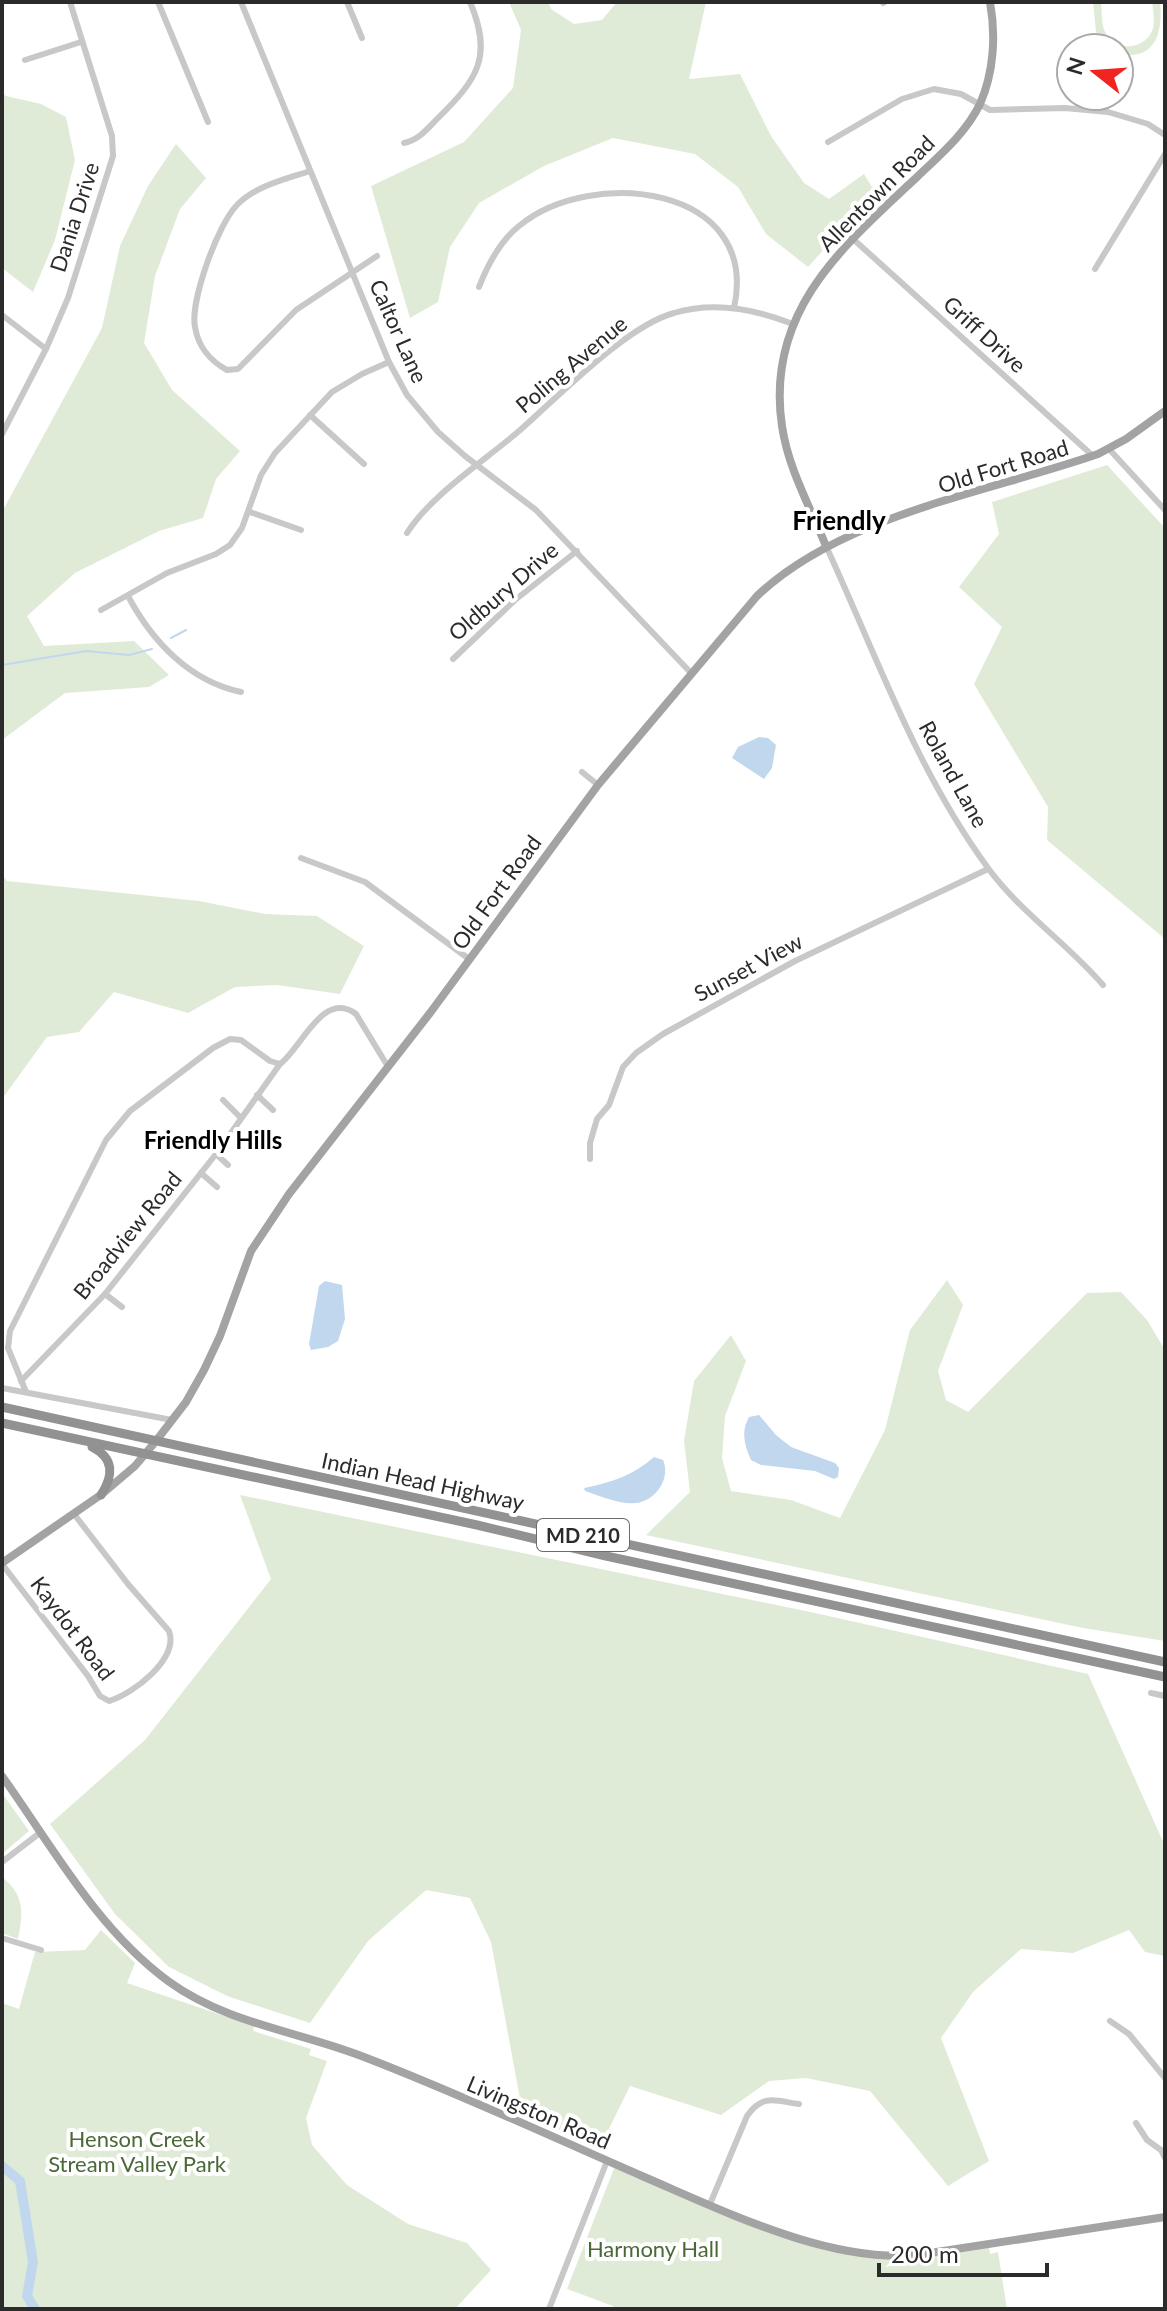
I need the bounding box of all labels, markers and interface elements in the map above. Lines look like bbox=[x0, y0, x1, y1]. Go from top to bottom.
north arrow bbox=[1055, 32, 1135, 112]
text: N bbox=[1060, 54, 1091, 78]
street label: Allentown Road bbox=[812, 129, 940, 257]
street label: Dania Drive bbox=[44, 159, 104, 275]
street label: Caltor Lane bbox=[364, 275, 434, 387]
street label: Griff Drive bbox=[938, 290, 1032, 378]
street label: Poling Avenue bbox=[510, 310, 632, 418]
street label: Old Fort Road bbox=[935, 433, 1071, 499]
district label: Friendly bbox=[792, 504, 886, 536]
street label: Oldbury Drive bbox=[443, 536, 563, 646]
street label: Roland Lane bbox=[914, 716, 994, 832]
street label: Old Fort Road bbox=[445, 830, 547, 954]
street label: Sunset View bbox=[689, 927, 807, 1007]
district label: Friendly Hills bbox=[144, 1125, 282, 1154]
street label: Broadview Road bbox=[67, 1166, 187, 1304]
street label: Indian Head Highway bbox=[319, 1446, 527, 1516]
road number: MD 210 bbox=[537, 1519, 629, 1551]
street label: Kaydot Road bbox=[25, 1571, 121, 1685]
street label: Livingston Road bbox=[463, 2070, 615, 2154]
park label: Henson Creek Stream Valley Park bbox=[48, 2125, 227, 2177]
scale bar bbox=[879, 2227, 1047, 2277]
park label: Harmony Hall bbox=[587, 2235, 719, 2262]
text: 200 m bbox=[891, 2239, 959, 2268]

